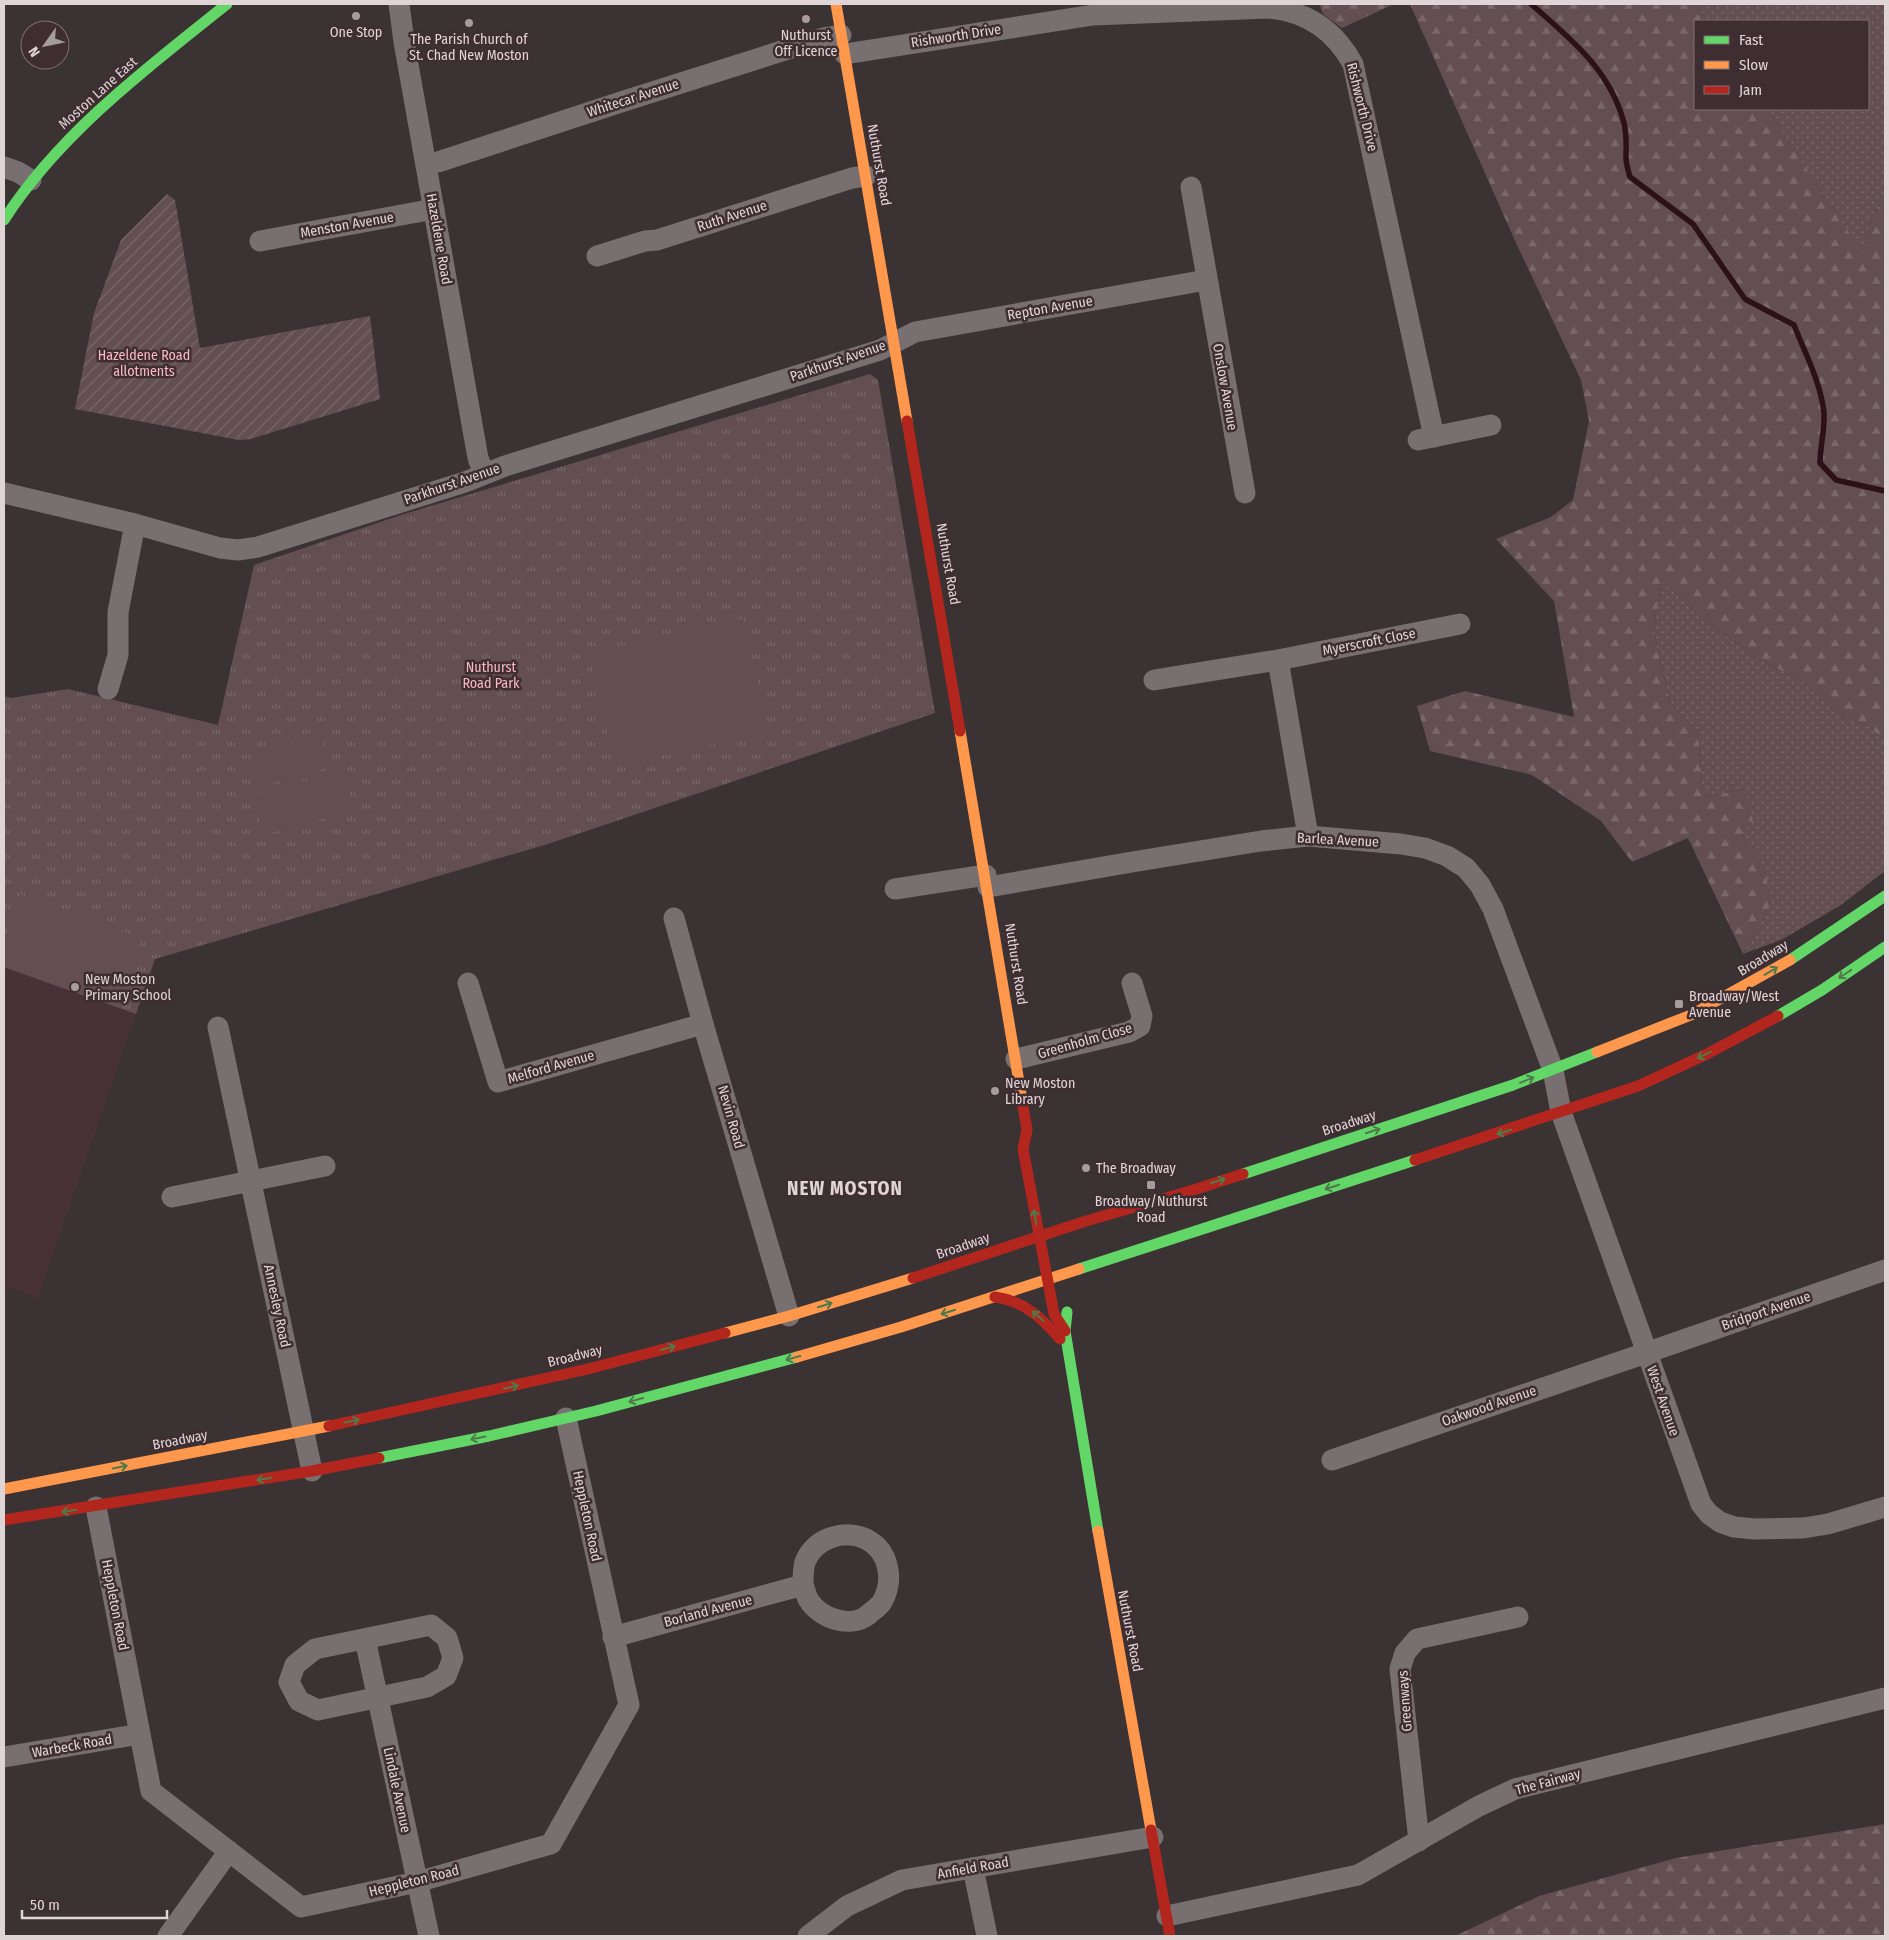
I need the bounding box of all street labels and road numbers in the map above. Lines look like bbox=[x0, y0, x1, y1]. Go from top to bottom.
street label: Rishworth Drive bbox=[910, 20, 1002, 51]
street label: Moston Lane East bbox=[55, 53, 141, 133]
street label: Rishworth Drive bbox=[1343, 61, 1381, 153]
street label: Whitecar Avenue bbox=[585, 75, 681, 121]
street label: Nuthurst Road bbox=[863, 123, 895, 207]
street label: Hazeldene Road bbox=[423, 192, 455, 286]
street label: Ruth Avenue bbox=[695, 197, 769, 235]
street label: Menston Avenue bbox=[299, 208, 395, 242]
street label: Repton Avenue bbox=[1006, 292, 1094, 324]
street label: Parkhurst Avenue bbox=[788, 337, 888, 385]
street label: Onslow Avenue bbox=[1209, 342, 1241, 432]
street label: Parkhurst Avenue bbox=[402, 460, 502, 508]
street label: Nuthurst Road bbox=[932, 522, 964, 606]
street label: Myerscroft Close bbox=[1321, 625, 1417, 659]
street label: Barlea Avenue bbox=[1297, 829, 1379, 851]
street label: Nuthurst Road bbox=[1001, 922, 1031, 1006]
street label: Broadway bbox=[1735, 936, 1792, 980]
street label: Greenholm Close bbox=[1036, 1019, 1134, 1063]
street label: Melford Avenue bbox=[506, 1046, 596, 1087]
street label: Nevin Road bbox=[714, 1084, 748, 1150]
street label: Broadway bbox=[1320, 1106, 1379, 1140]
street label: Broadway bbox=[934, 1229, 993, 1263]
street label: Annesley Road bbox=[260, 1263, 294, 1349]
street label: Bridport Avenue bbox=[1719, 1288, 1813, 1334]
street label: Broadway bbox=[546, 1341, 605, 1371]
street label: West Avenue bbox=[1643, 1364, 1683, 1438]
street label: Oakwood Avenue bbox=[1440, 1382, 1539, 1430]
street label: Broadway bbox=[151, 1426, 210, 1454]
street label: Heppleton Road bbox=[569, 1469, 605, 1563]
street label: Heppleton Road bbox=[98, 1558, 132, 1652]
street label: Nuthurst Road bbox=[1114, 1589, 1146, 1673]
street label: Borland Avenue bbox=[662, 1591, 754, 1631]
street label: Greenways bbox=[1394, 1670, 1416, 1732]
street label: Warbeck Road bbox=[31, 1731, 113, 1761]
street label: Lindale Avenue bbox=[380, 1746, 414, 1835]
street label: The Fairway bbox=[1514, 1765, 1583, 1799]
street label: Anfield Road bbox=[936, 1853, 1010, 1883]
street label: Heppleton Road bbox=[367, 1862, 461, 1900]

